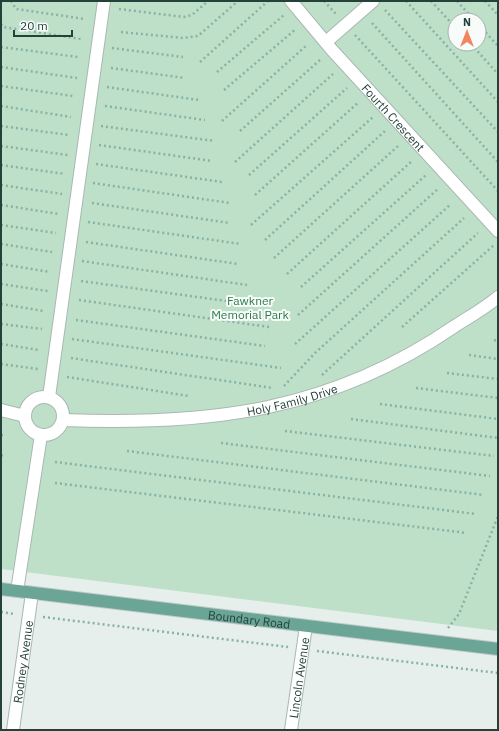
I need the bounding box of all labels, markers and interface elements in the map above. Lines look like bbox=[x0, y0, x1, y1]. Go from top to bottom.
scale bar bbox=[14, 12, 72, 38]
north arrow bbox=[447, 12, 487, 52]
text: N bbox=[463, 15, 471, 29]
text: 20 m bbox=[20, 18, 48, 33]
street label: Fourth Crescent bbox=[359, 80, 428, 154]
park label: Fawkner Memorial Park bbox=[211, 293, 290, 322]
street label: Holy Family Drive bbox=[245, 380, 340, 419]
street label: Boundary Road bbox=[207, 607, 291, 631]
street label: Rodney Avenue bbox=[9, 619, 36, 704]
street label: Lincoln Avenue bbox=[285, 636, 312, 719]

